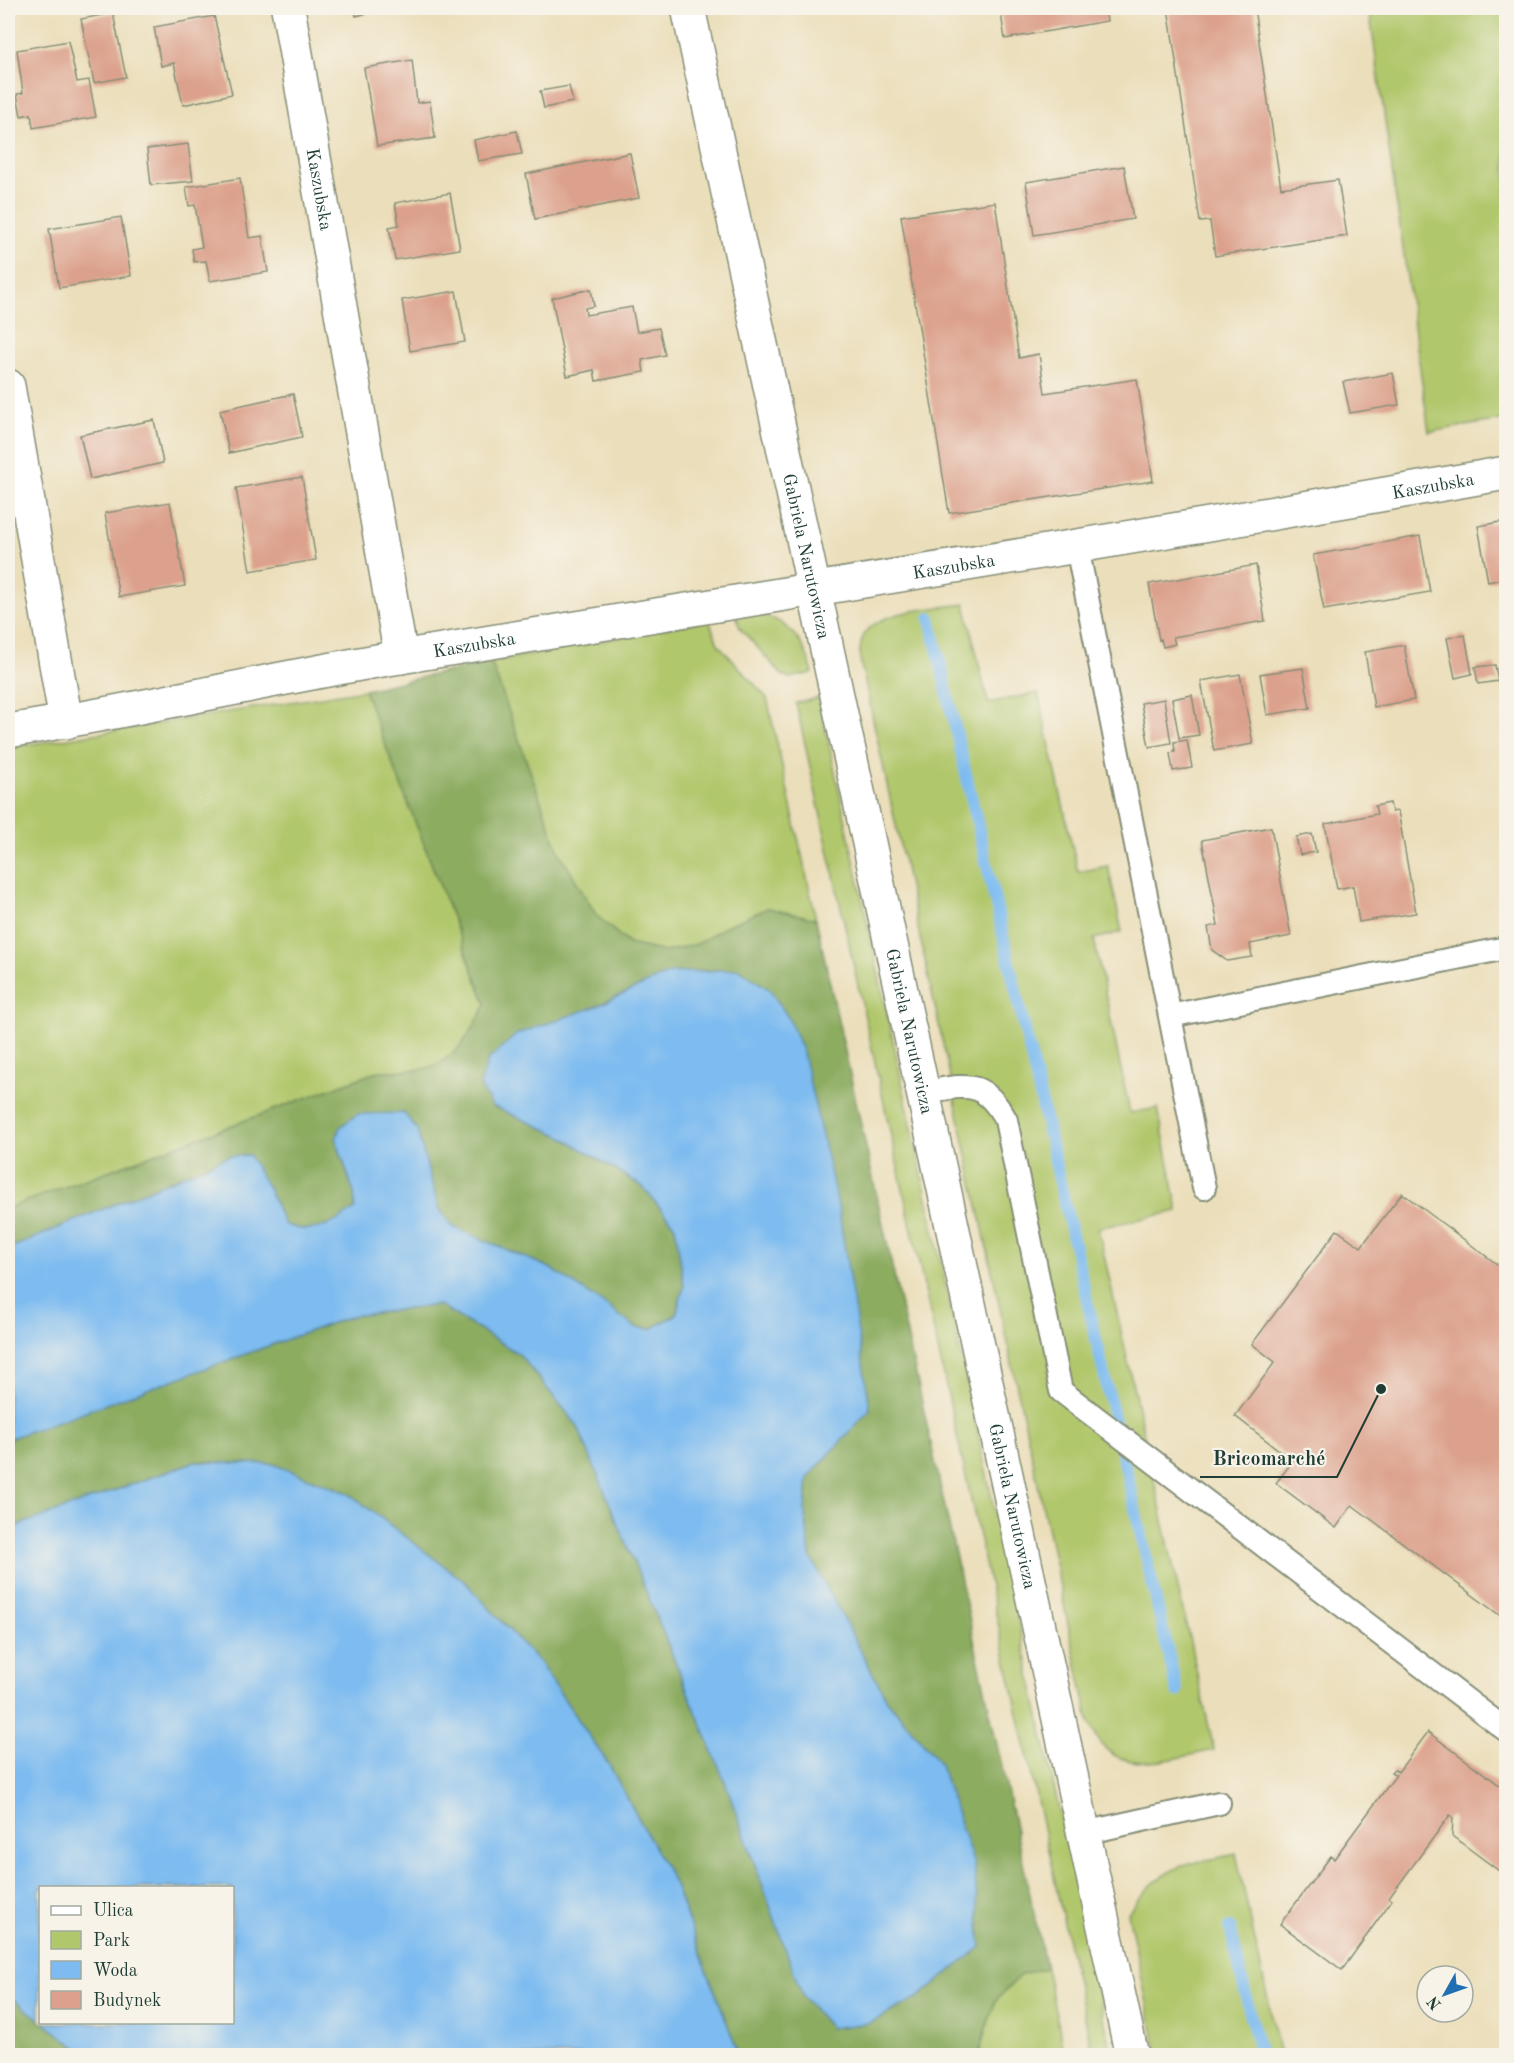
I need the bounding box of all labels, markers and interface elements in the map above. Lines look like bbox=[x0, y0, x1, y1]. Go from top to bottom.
street label: Kaszubska bbox=[303, 147, 335, 232]
street label: Kaszubska bbox=[1391, 471, 1476, 503]
street label: Gabriela Narutowicza bbox=[779, 472, 833, 641]
street label: Kaszubska bbox=[911, 552, 996, 583]
street label: Kaszubska bbox=[432, 630, 517, 661]
street label: Gabriela Narutowicza bbox=[882, 947, 936, 1116]
street label: Gabriela Narutowicza bbox=[985, 1422, 1039, 1591]
callout: Bricomarché bbox=[1200, 1439, 1337, 1477]
text: Bricomarché bbox=[1212, 1450, 1326, 1470]
legend bbox=[39, 1886, 234, 2024]
text: Ulica bbox=[93, 1902, 134, 1920]
text: Park bbox=[93, 1932, 130, 1950]
text: Woda bbox=[93, 1962, 138, 1980]
north arrow bbox=[1415, 1964, 1475, 2024]
text: Budynek bbox=[93, 1992, 161, 2010]
text: N bbox=[1424, 1992, 1445, 2012]

